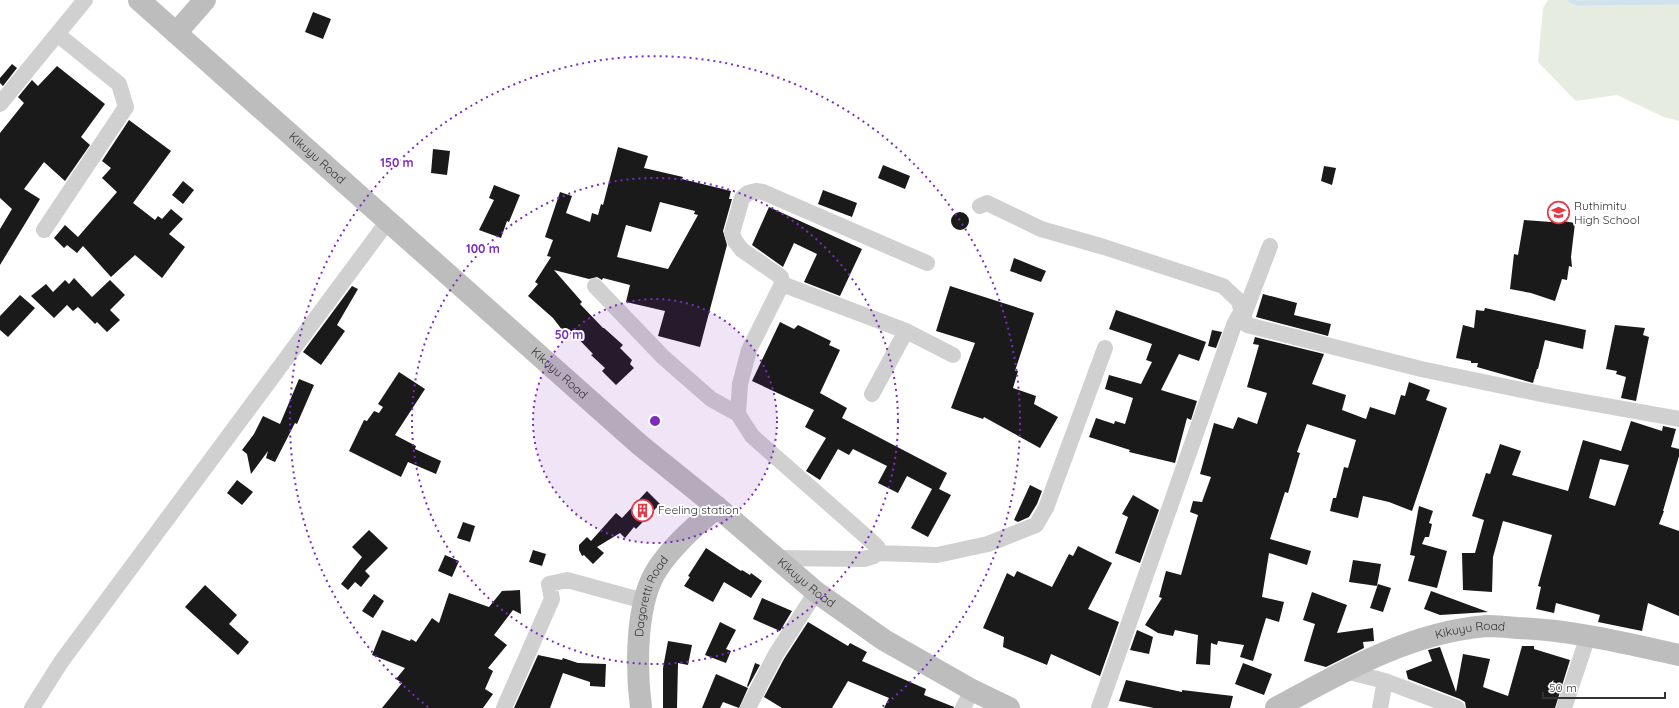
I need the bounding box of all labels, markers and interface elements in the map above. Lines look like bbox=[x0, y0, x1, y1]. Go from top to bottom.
street label: Kikuyu Road bbox=[286, 129, 349, 187]
text: 150 m bbox=[380, 155, 414, 170]
place label: Ruthimitu High School bbox=[1574, 198, 1640, 227]
school or university icon: Ruthimitu High School bbox=[1546, 200, 1572, 226]
text: 100 m bbox=[466, 241, 500, 256]
text: 50 m bbox=[555, 327, 583, 342]
street label: Kikuyu Road bbox=[528, 344, 591, 402]
centre of rings bbox=[648, 414, 662, 428]
building icon: Feeling station bbox=[629, 497, 655, 523]
place label: Feeling station bbox=[658, 502, 739, 517]
street label: Dagoretti Road bbox=[631, 552, 671, 637]
street label: Kikuyu Road bbox=[774, 554, 838, 610]
street label: Kikuyu Road bbox=[1433, 618, 1506, 642]
scale bar bbox=[1543, 674, 1665, 700]
text: 50 m bbox=[1549, 680, 1577, 695]

